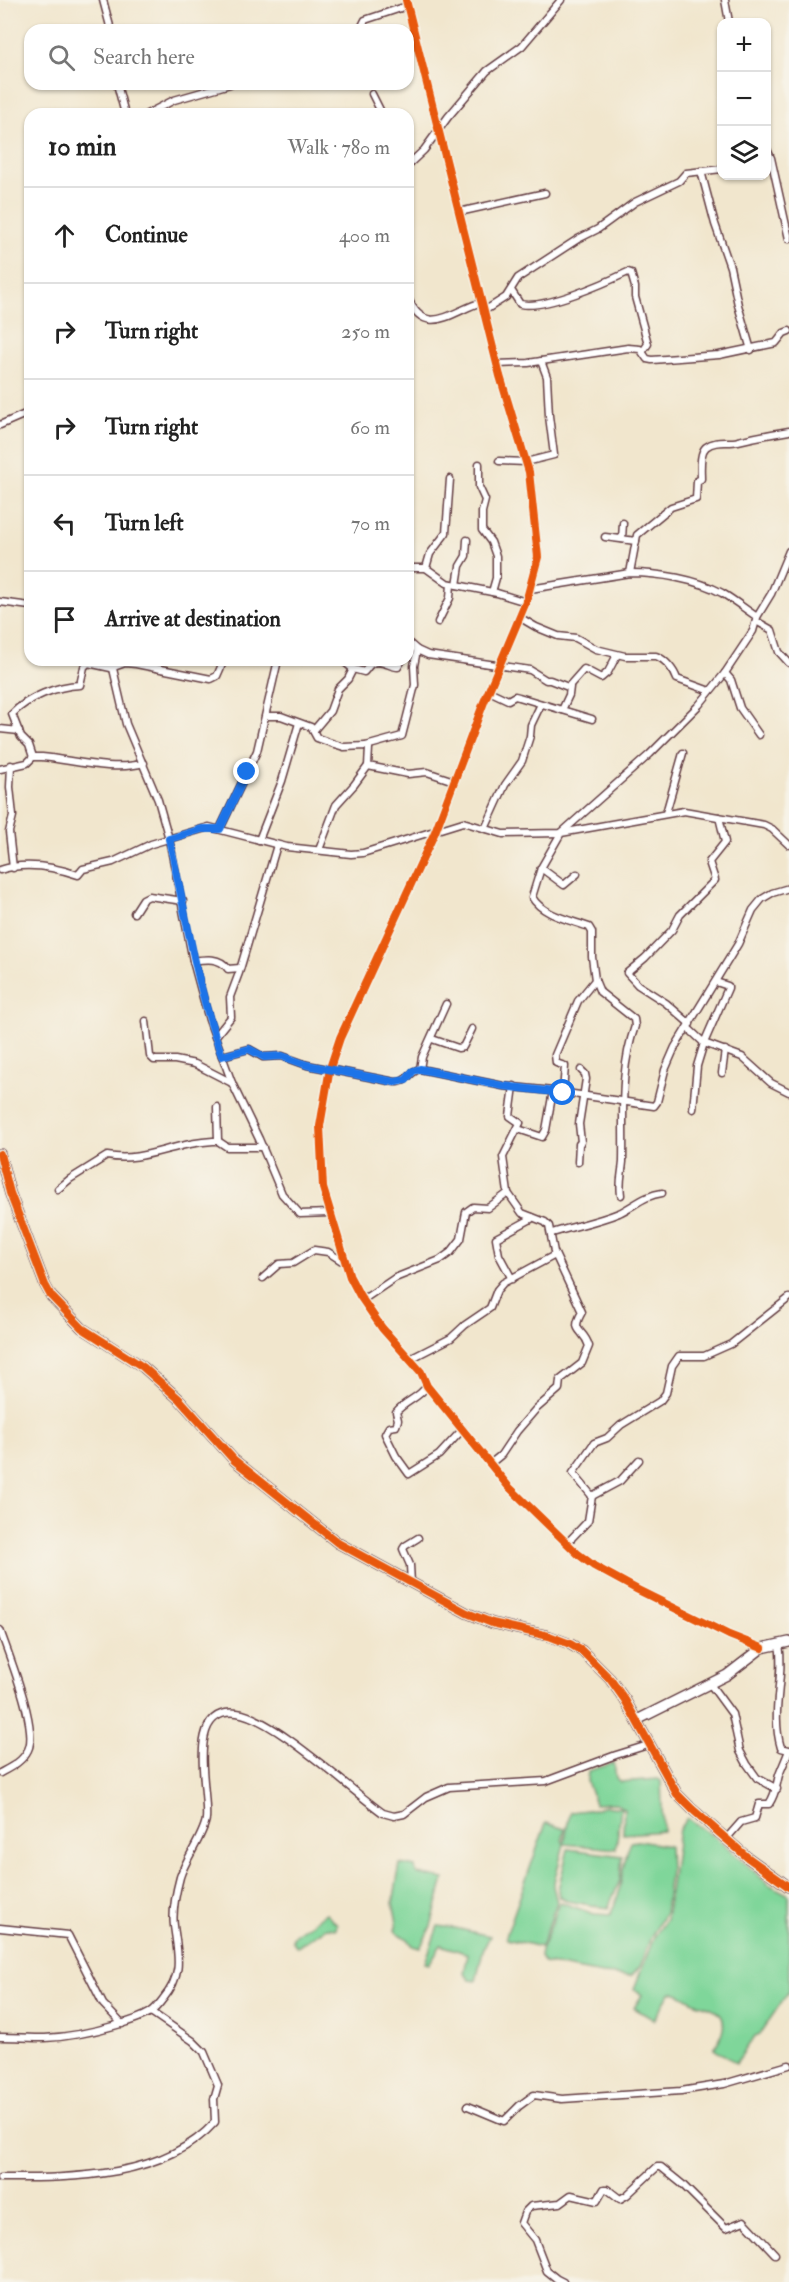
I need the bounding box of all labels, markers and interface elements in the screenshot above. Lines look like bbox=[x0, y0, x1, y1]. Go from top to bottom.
map controls bbox=[717, 18, 771, 180]
button: + bbox=[717, 18, 771, 72]
search box bbox=[24, 24, 414, 90]
icon: search bbox=[45, 41, 78, 74]
text: Search here bbox=[93, 43, 195, 71]
button: − bbox=[717, 72, 771, 126]
button: layers bbox=[717, 126, 771, 180]
text: 10 min bbox=[48, 131, 116, 163]
text: Walk · 780 m bbox=[288, 135, 390, 160]
icon: ahead bbox=[48, 219, 81, 252]
text: Continue bbox=[105, 221, 188, 249]
text: 400 m bbox=[339, 223, 390, 248]
icon: right bbox=[48, 315, 81, 348]
text: Turn right bbox=[105, 317, 198, 345]
text: 250 m bbox=[341, 319, 390, 344]
icon: right bbox=[48, 411, 81, 444]
text: Turn right bbox=[105, 413, 198, 441]
text: 60 m bbox=[350, 415, 390, 440]
icon: left bbox=[48, 507, 81, 540]
text: Turn left bbox=[105, 509, 184, 537]
text: 70 m bbox=[351, 511, 390, 536]
icon: arrive bbox=[48, 603, 81, 636]
text: Arrive at destination bbox=[105, 605, 281, 633]
route end bbox=[233, 758, 259, 784]
route start bbox=[549, 1079, 575, 1105]

